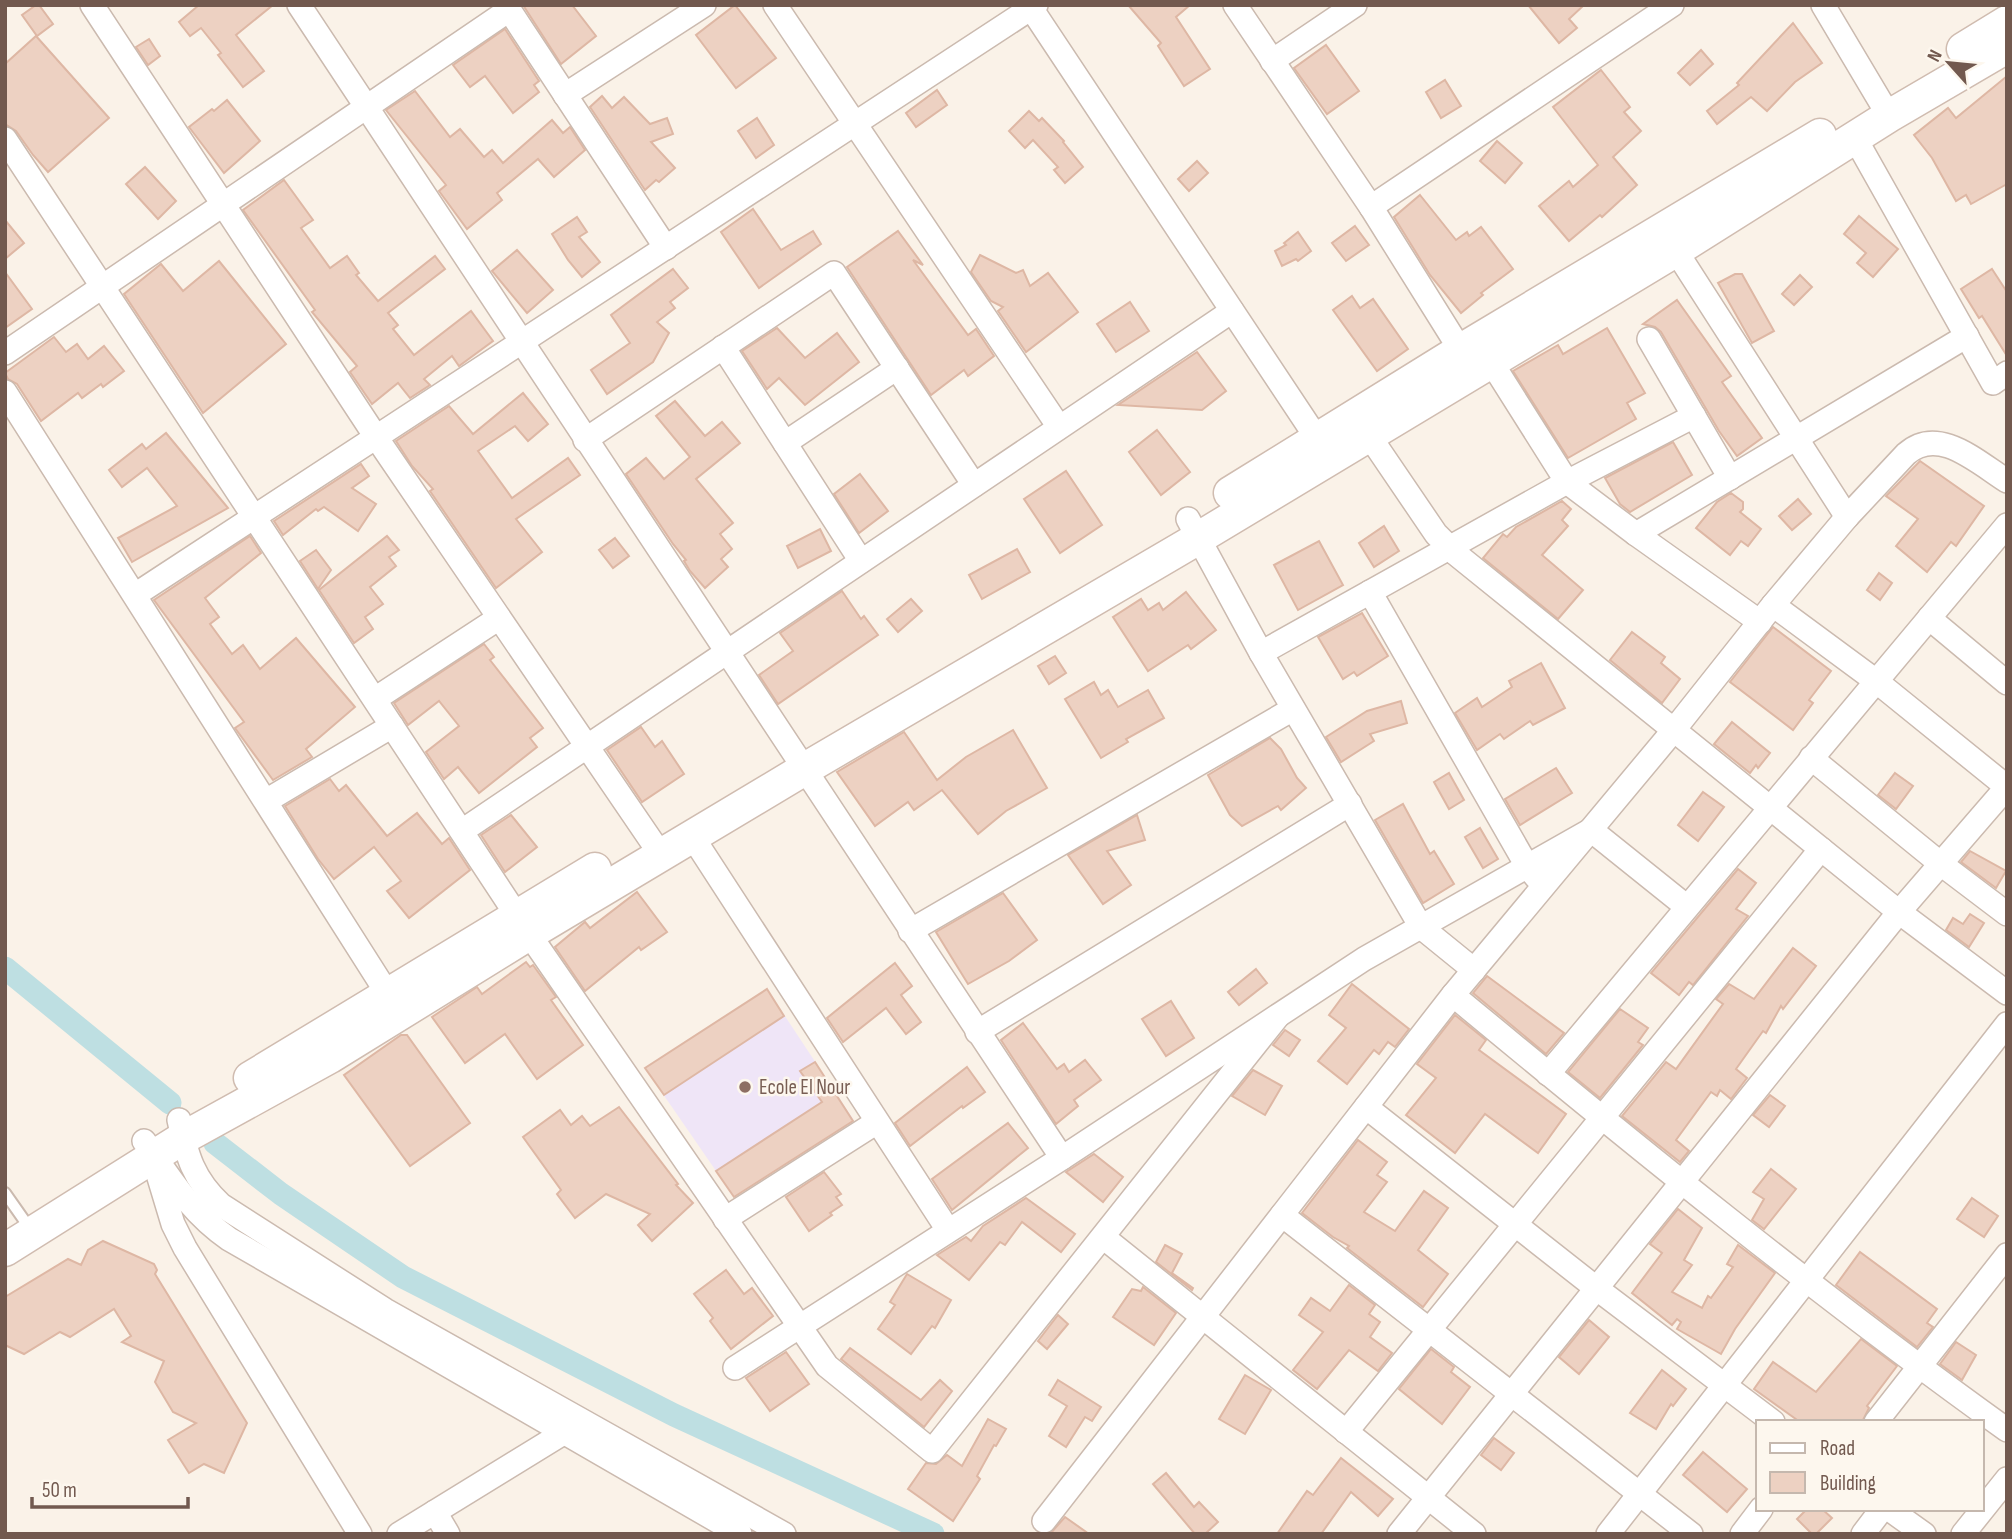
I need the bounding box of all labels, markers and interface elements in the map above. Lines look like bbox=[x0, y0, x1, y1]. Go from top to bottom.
north arrow bbox=[1914, 28, 1984, 98]
text: N bbox=[1923, 46, 1948, 66]
place label: Ecole El Nour bbox=[759, 1075, 850, 1100]
marker: Ecole El Nour bbox=[737, 1079, 753, 1095]
legend bbox=[1756, 1420, 1984, 1511]
text: Road bbox=[1820, 1436, 1855, 1461]
scale bar bbox=[32, 1466, 187, 1510]
text: Building bbox=[1820, 1471, 1876, 1496]
text: 50 m bbox=[42, 1478, 77, 1503]

